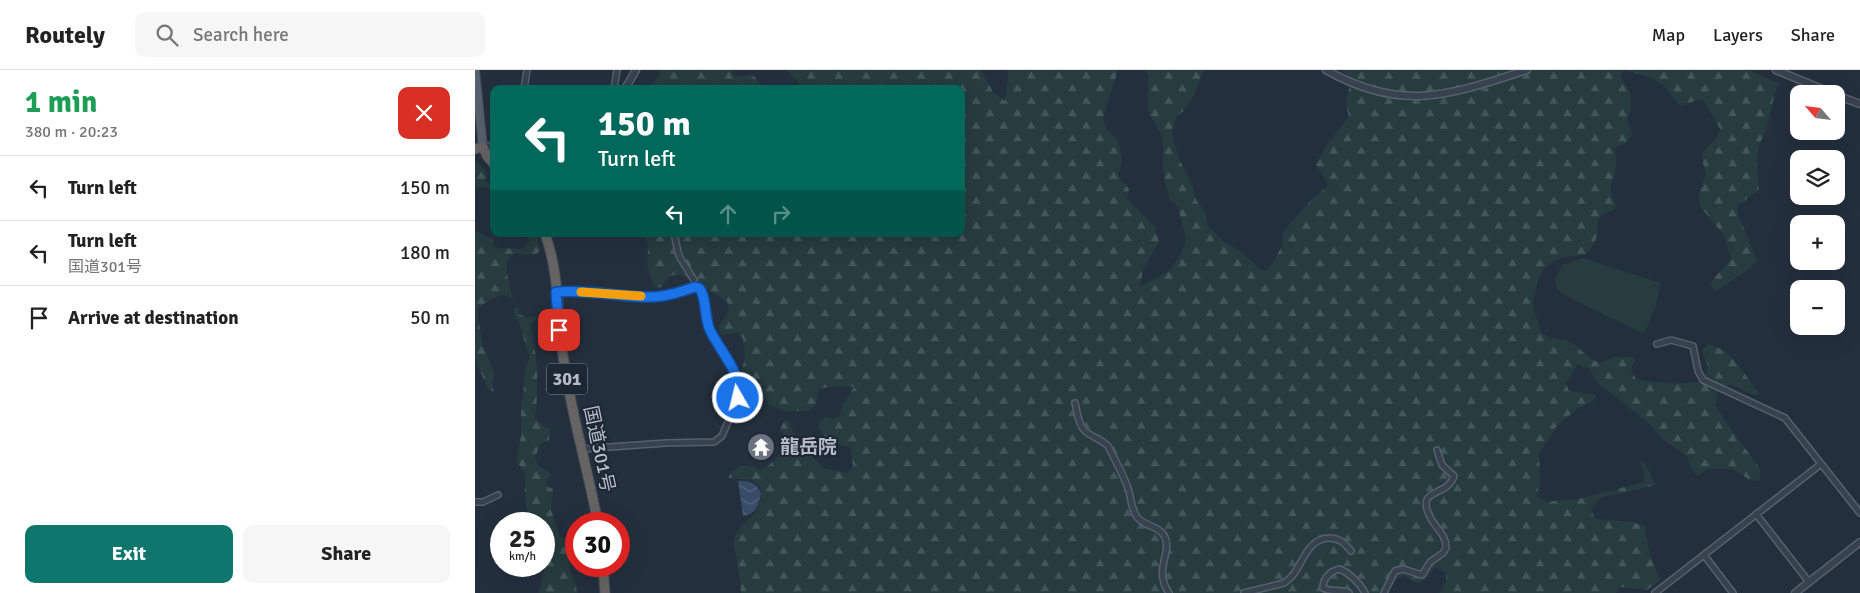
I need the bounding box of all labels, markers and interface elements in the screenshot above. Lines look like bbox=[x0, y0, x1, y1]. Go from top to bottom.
search box bbox=[135, 12, 485, 57]
text: Routely bbox=[25, 20, 105, 50]
icon: search bbox=[153, 21, 181, 49]
text: Search here bbox=[193, 23, 289, 47]
text: Map bbox=[1652, 24, 1685, 46]
text: Layers bbox=[1713, 24, 1763, 46]
text: Share bbox=[1791, 24, 1835, 46]
text: 1 min bbox=[25, 84, 97, 121]
north arrow bbox=[1790, 85, 1845, 140]
map controls bbox=[1790, 85, 1845, 335]
button: close bbox=[398, 87, 450, 139]
text: 150 m bbox=[598, 102, 691, 145]
icon: left bbox=[515, 105, 580, 170]
text: 380 m · 20:23 bbox=[25, 122, 118, 142]
text: Turn left bbox=[598, 145, 676, 172]
button: layers bbox=[1790, 150, 1845, 205]
icon: left bbox=[25, 174, 53, 202]
text: Turn left bbox=[68, 176, 137, 200]
text: 150 m bbox=[400, 176, 450, 200]
icon: left bbox=[661, 200, 689, 228]
icon: ahead bbox=[714, 200, 742, 228]
icon: right bbox=[767, 200, 795, 228]
button: + bbox=[1790, 215, 1845, 270]
text: Turn left bbox=[68, 229, 137, 253]
icon: left bbox=[25, 239, 53, 267]
text: 180 m bbox=[400, 241, 450, 265]
text: 国道301号 bbox=[68, 257, 142, 277]
button: − bbox=[1790, 280, 1845, 335]
icon: arrive bbox=[25, 304, 53, 332]
text: Arrive at destination bbox=[68, 306, 239, 330]
text: 50 m bbox=[410, 306, 450, 330]
pin bbox=[538, 309, 580, 351]
icon: arrive bbox=[545, 316, 573, 344]
road number: 301 bbox=[547, 364, 587, 394]
position arrow bbox=[711, 371, 763, 423]
street label: 国道301号 bbox=[578, 404, 620, 494]
temple icon: 龍岳院 bbox=[746, 432, 776, 462]
place label: 龍岳院 bbox=[780, 435, 837, 459]
speed limit sign: 30 bbox=[565, 512, 630, 577]
text: 25 bbox=[509, 523, 536, 554]
button: Exit bbox=[25, 525, 233, 583]
button: Share bbox=[243, 525, 450, 583]
text: km/h bbox=[509, 549, 536, 564]

